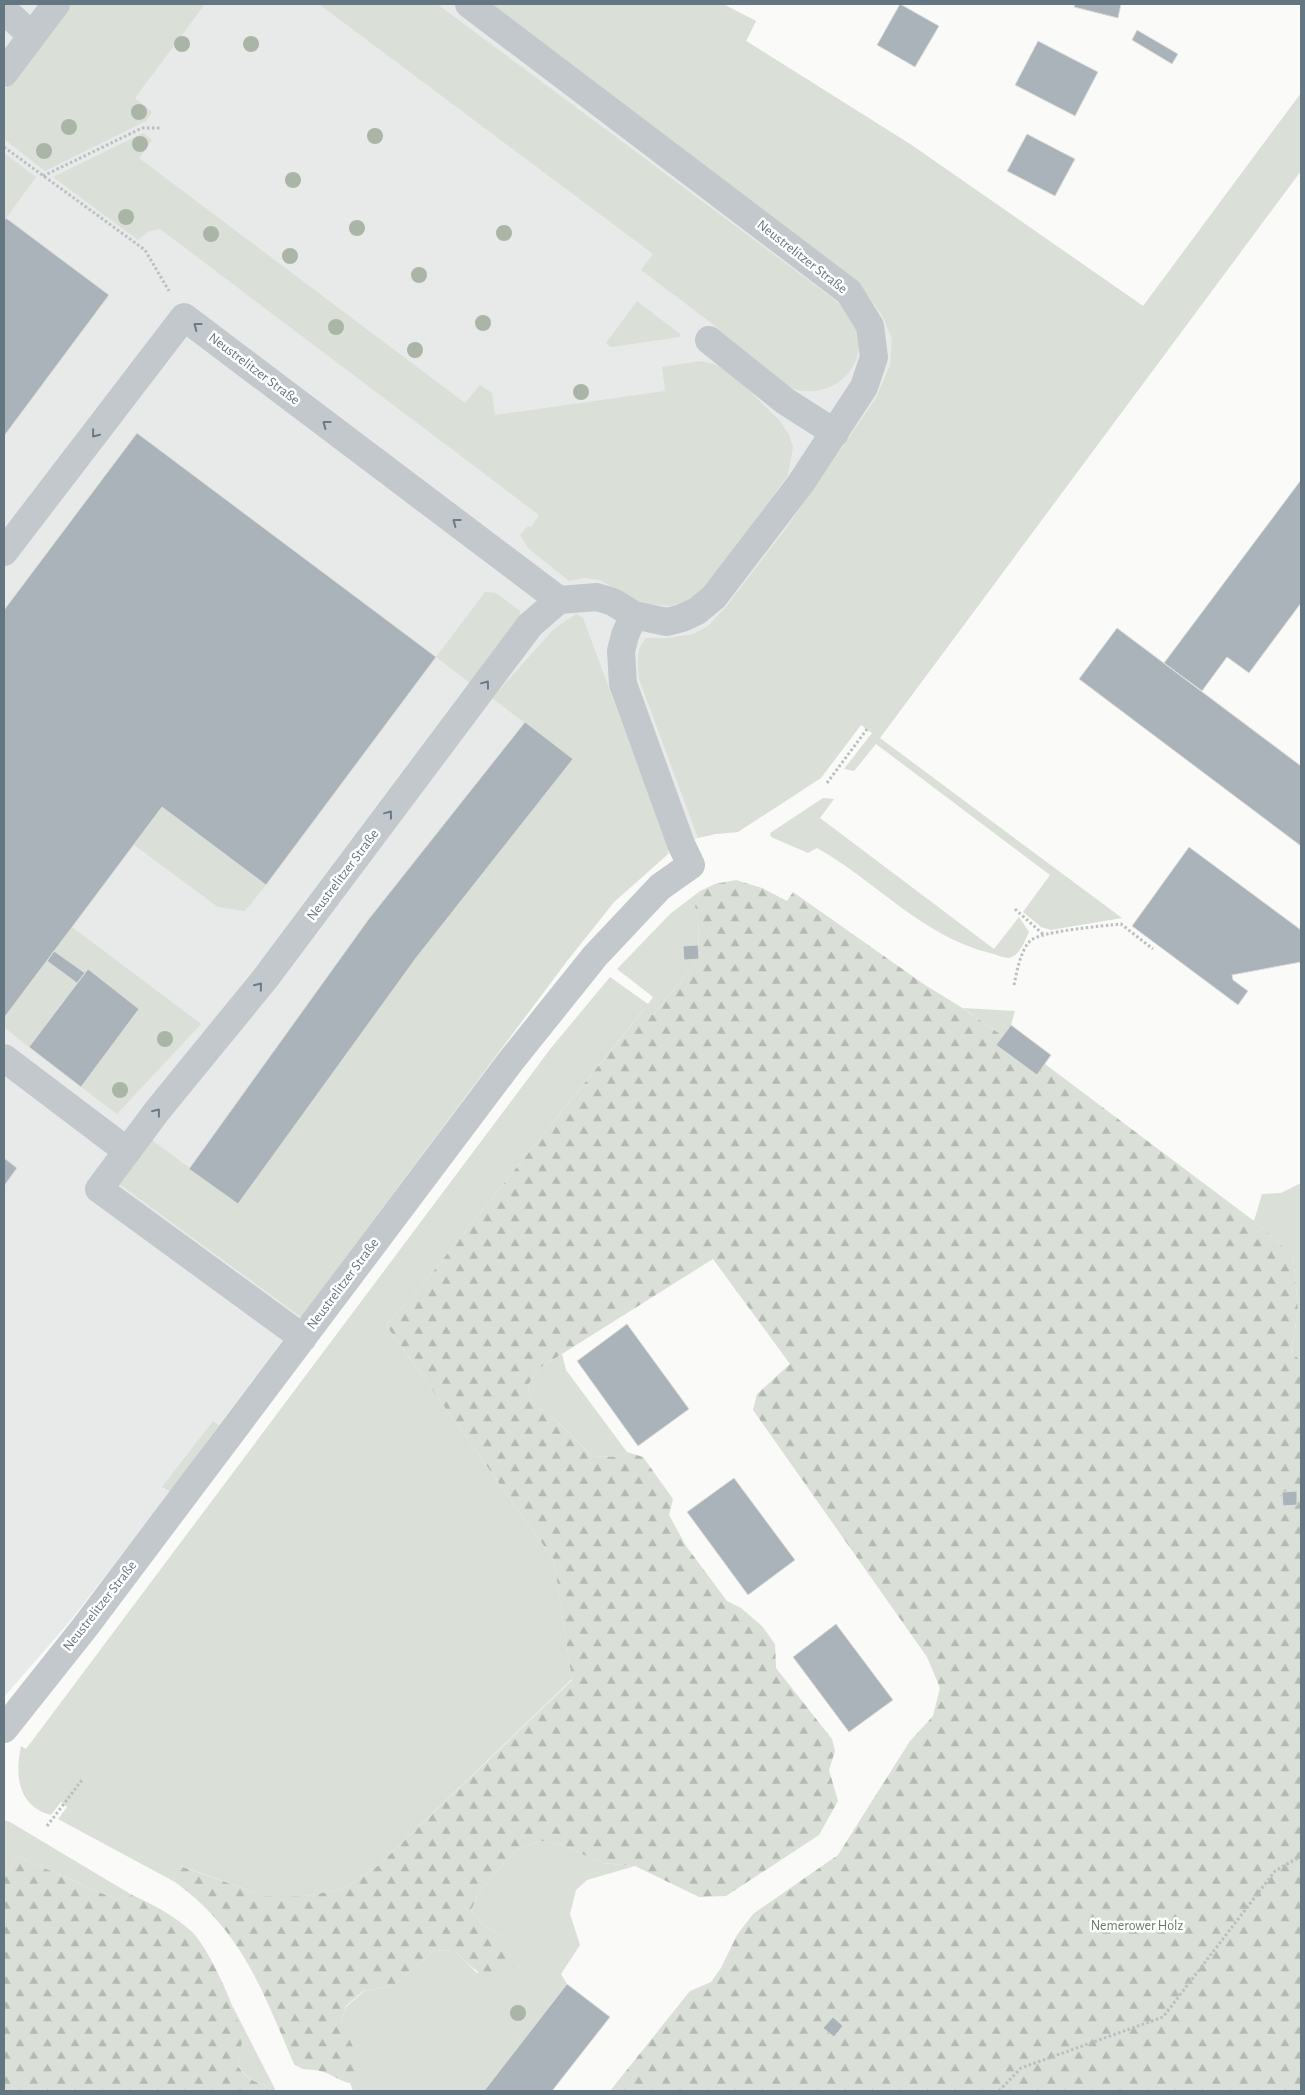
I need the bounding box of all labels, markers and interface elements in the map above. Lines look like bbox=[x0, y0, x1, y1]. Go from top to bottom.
street label: Neustrelitzer Straße bbox=[754, 218, 850, 296]
one-way arrow bbox=[193, 323, 203, 332]
street label: Neustrelitzer Straße bbox=[206, 330, 302, 408]
one-way arrow bbox=[322, 421, 332, 430]
one-way arrow bbox=[91, 428, 100, 437]
one-way arrow bbox=[452, 519, 462, 528]
one-way arrow bbox=[480, 680, 489, 690]
one-way arrow bbox=[383, 811, 391, 820]
street label: Neustrelitzer Straße bbox=[304, 827, 382, 923]
one-way arrow bbox=[254, 982, 263, 991]
one-way arrow bbox=[151, 1109, 159, 1118]
street label: Neustrelitzer Straße bbox=[304, 1236, 382, 1332]
street label: Neustrelitzer Straße bbox=[61, 1558, 139, 1654]
park label: Nemerower Holz bbox=[1091, 1919, 1183, 1933]

